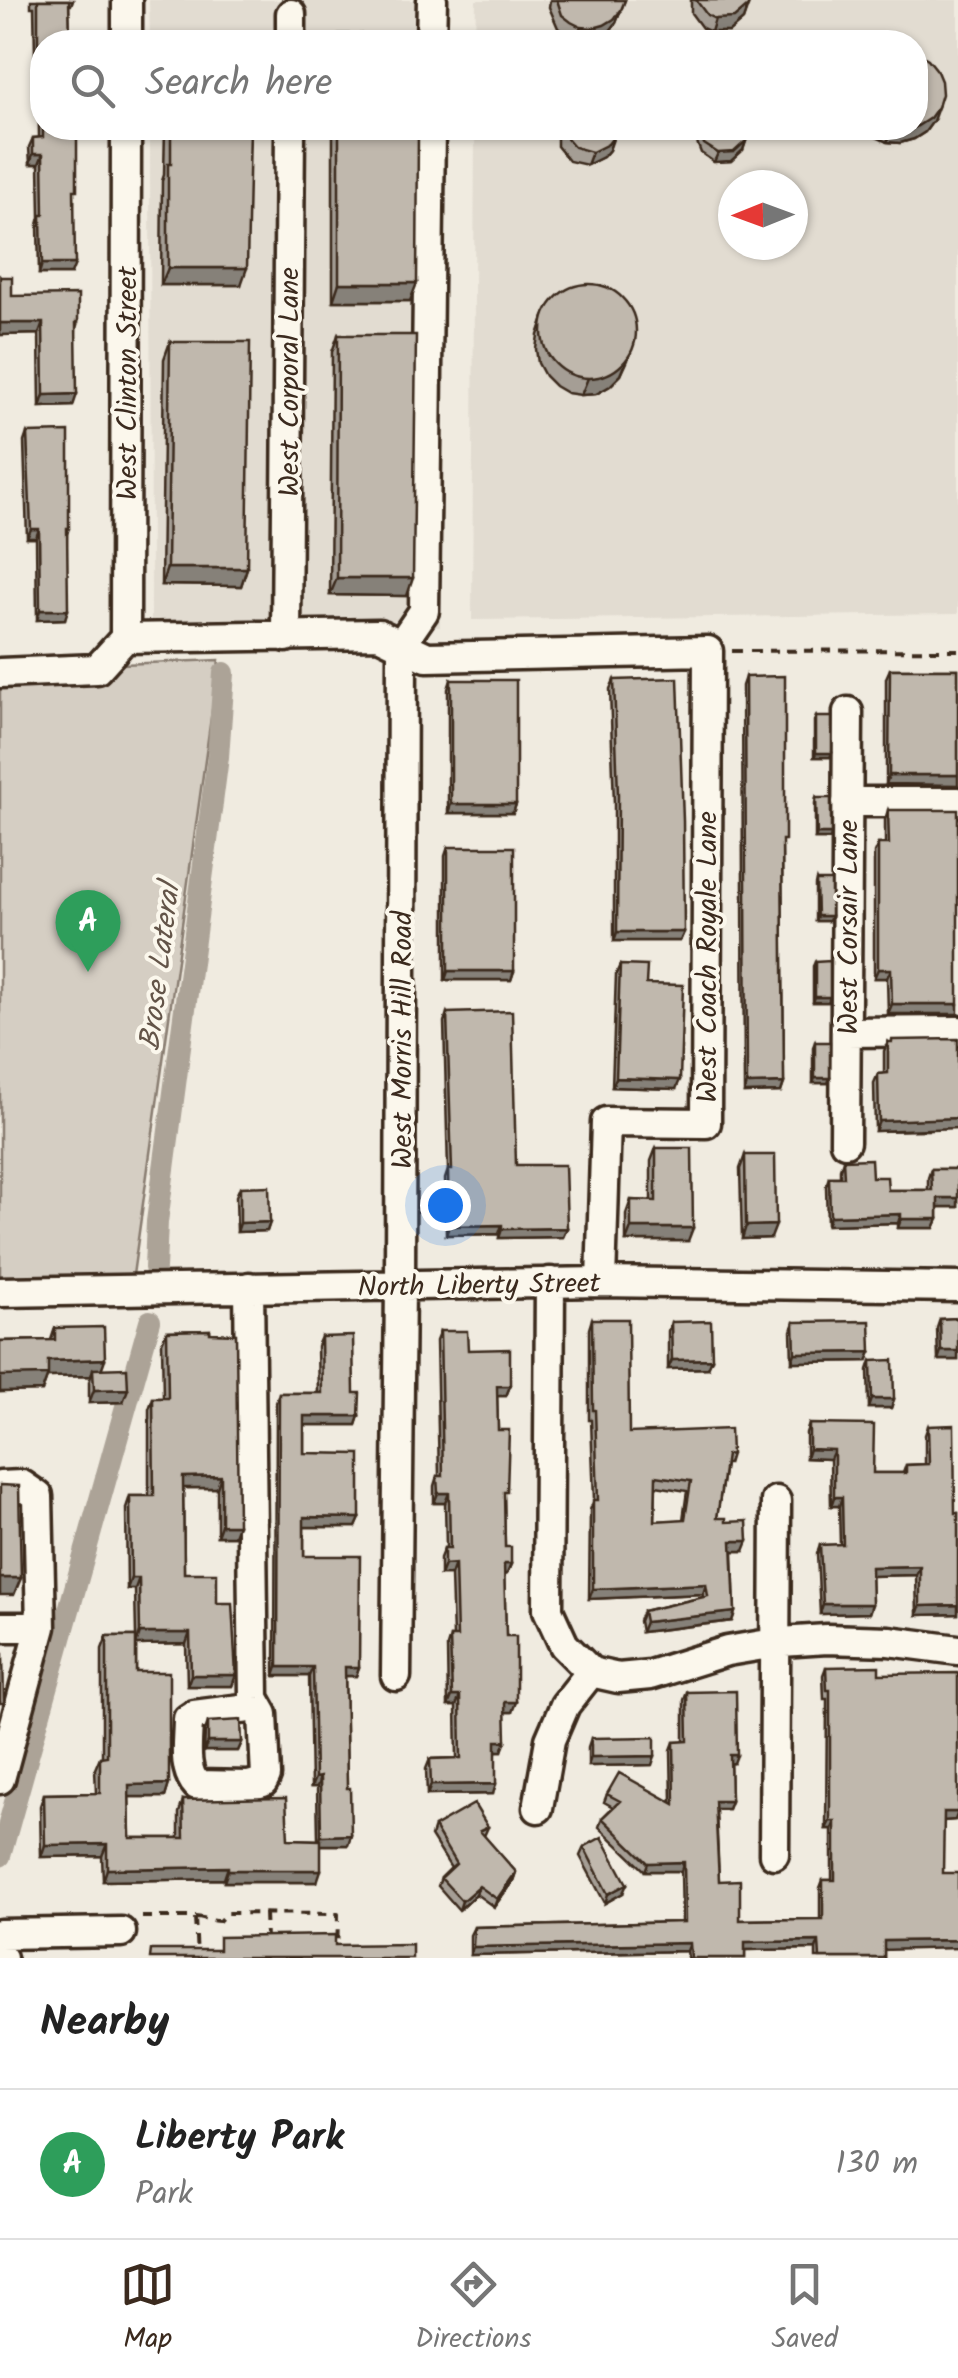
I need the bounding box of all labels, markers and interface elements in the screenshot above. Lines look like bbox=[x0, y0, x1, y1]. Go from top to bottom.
search box bbox=[30, 30, 928, 140]
text: Search here bbox=[145, 55, 332, 115]
icon: search bbox=[65, 58, 120, 113]
north arrow bbox=[718, 170, 808, 260]
street label: West Clinton Street bbox=[106, 265, 151, 500]
street label: West Corporal Lane bbox=[268, 267, 313, 497]
street label: West Coach Royale Lane bbox=[686, 811, 731, 1103]
street label: West Corsair Lane bbox=[827, 819, 872, 1035]
water label: Brose Lateral bbox=[127, 875, 196, 1053]
pin: A bbox=[56, 890, 120, 972]
street label: West Morris Hill Road bbox=[381, 910, 426, 1169]
your location bbox=[420, 1180, 471, 1231]
street label: North Liberty Street bbox=[357, 1262, 602, 1311]
text: Nearby bbox=[40, 1990, 169, 2057]
text: Liberty Park bbox=[135, 2109, 344, 2169]
text: A bbox=[62, 2139, 83, 2190]
text: 130 m bbox=[835, 2139, 918, 2190]
text: Park bbox=[135, 2169, 193, 2220]
tab: Map bbox=[120, 2257, 175, 2362]
tab: Directions bbox=[415, 2257, 531, 2362]
tab: Saved bbox=[772, 2257, 838, 2362]

